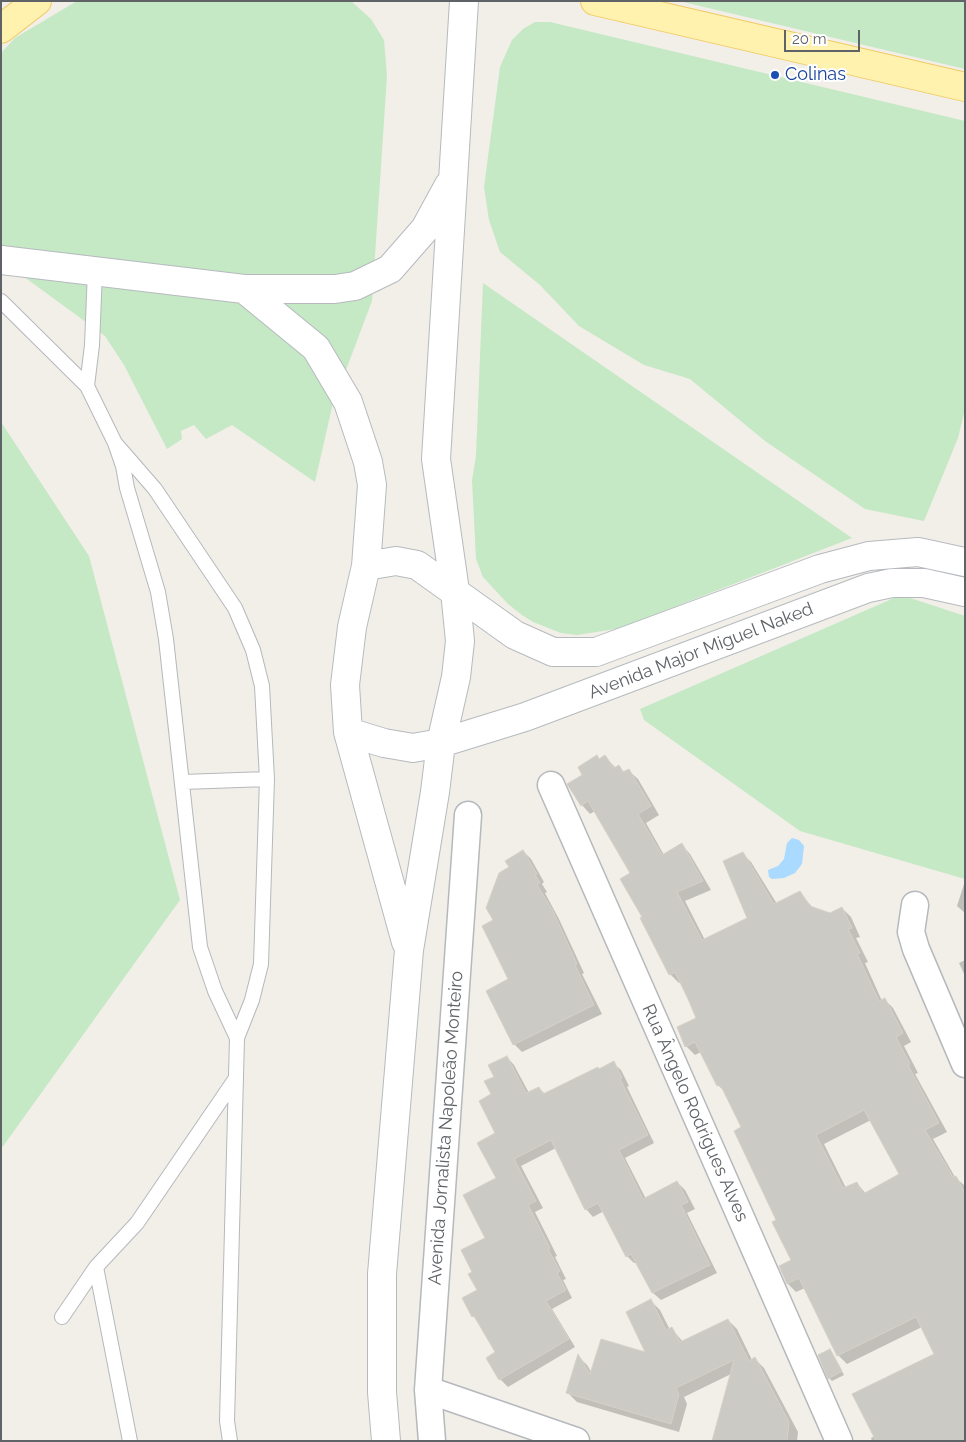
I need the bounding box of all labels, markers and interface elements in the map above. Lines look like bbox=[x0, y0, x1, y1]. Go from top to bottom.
scale bar bbox=[786, 20, 862, 52]
text: 20 m bbox=[792, 30, 827, 48]
place label: Colinas bbox=[785, 64, 846, 86]
marker: Colinas bbox=[769, 69, 781, 81]
street label: Avenida Major Miguel Naked bbox=[586, 598, 816, 704]
street label: Avenida Jornalista Napoleão Monteiro bbox=[424, 970, 468, 1286]
street label: Rua Ângelo Rodrigues Alves bbox=[637, 1001, 753, 1225]

